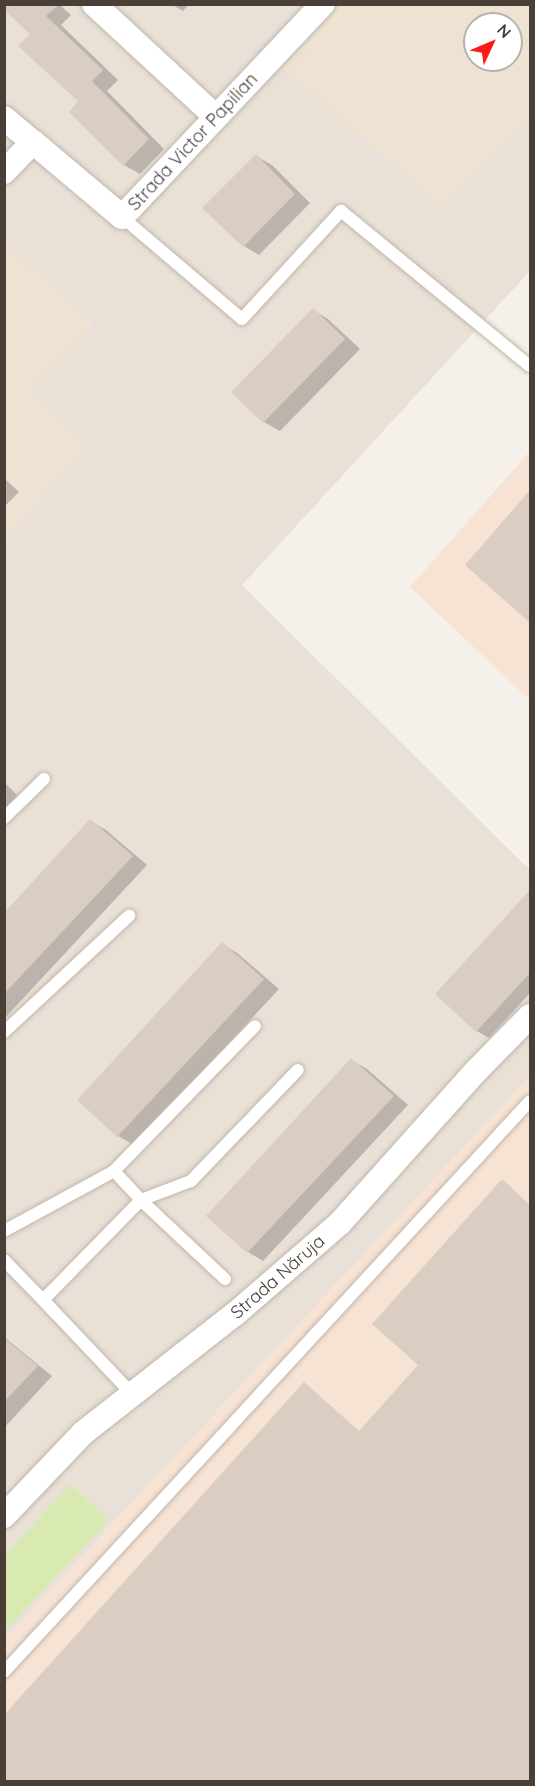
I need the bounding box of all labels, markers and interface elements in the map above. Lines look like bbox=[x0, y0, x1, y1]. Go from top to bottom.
north arrow bbox=[463, 12, 523, 72]
text: N bbox=[493, 20, 516, 42]
street label: Strada Victor Papilian bbox=[124, 69, 262, 215]
street label: Strada Năruja bbox=[227, 1230, 329, 1324]

